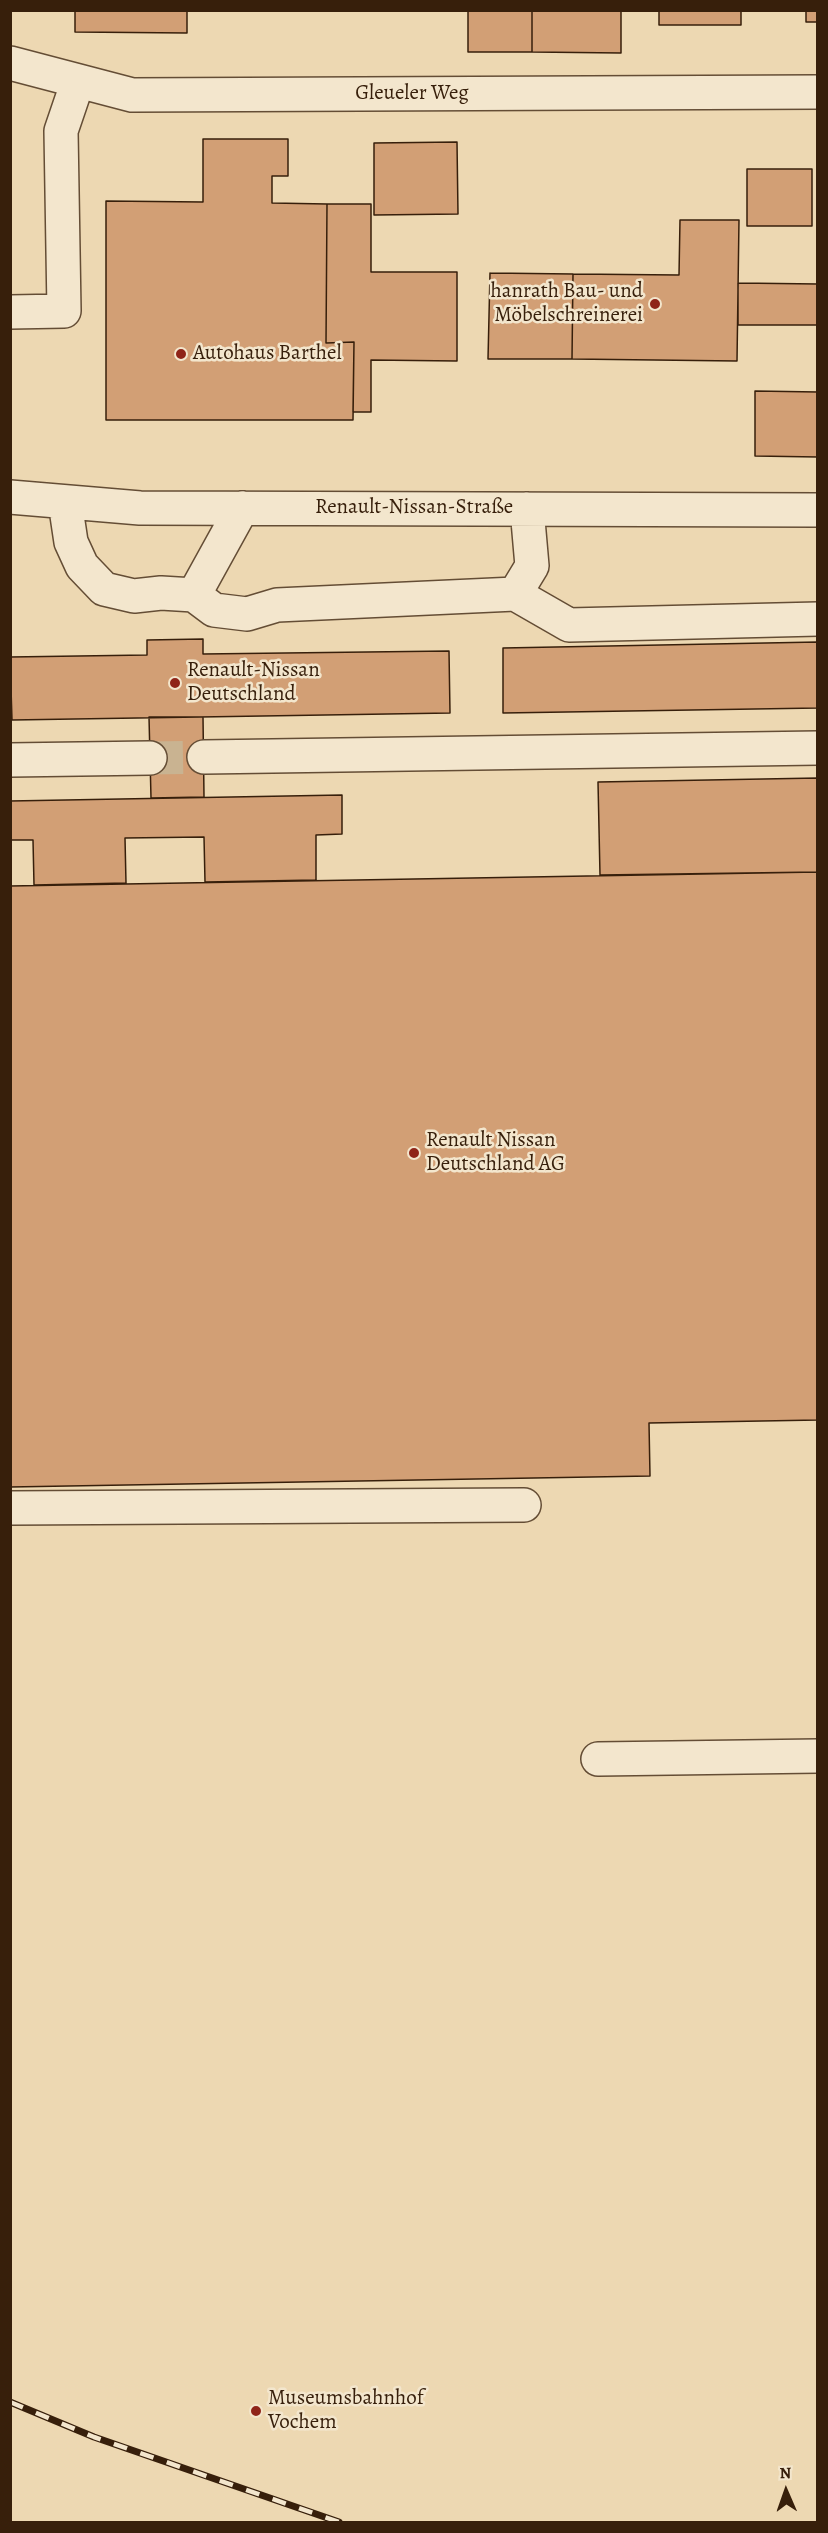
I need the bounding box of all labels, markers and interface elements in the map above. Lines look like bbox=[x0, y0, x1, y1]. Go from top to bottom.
street label: Gleueler Weg bbox=[355, 81, 469, 107]
place label: hanrath Bau- und Möbelschreinerei bbox=[491, 279, 643, 329]
marker: hanrath Bau- und Möbelschreinerei bbox=[648, 297, 662, 311]
place label: Autohaus Barthel bbox=[193, 341, 342, 367]
marker: Autohaus Barthel bbox=[174, 347, 188, 361]
street label: Renault-Nissan-Straße bbox=[315, 495, 513, 521]
place label: Renault-Nissan Deutschland bbox=[187, 658, 320, 708]
marker: Renault-Nissan Deutschland bbox=[168, 676, 182, 690]
place label: Renault Nissan Deutschland AG bbox=[426, 1128, 565, 1178]
marker: Renault Nissan Deutschland AG bbox=[407, 1146, 421, 1160]
place label: Museumsbahnhof Vochem bbox=[268, 2386, 424, 2436]
marker: Museumsbahnhof Vochem bbox=[249, 2404, 263, 2418]
north arrow bbox=[756, 2461, 816, 2521]
text: N bbox=[779, 2462, 792, 2484]

